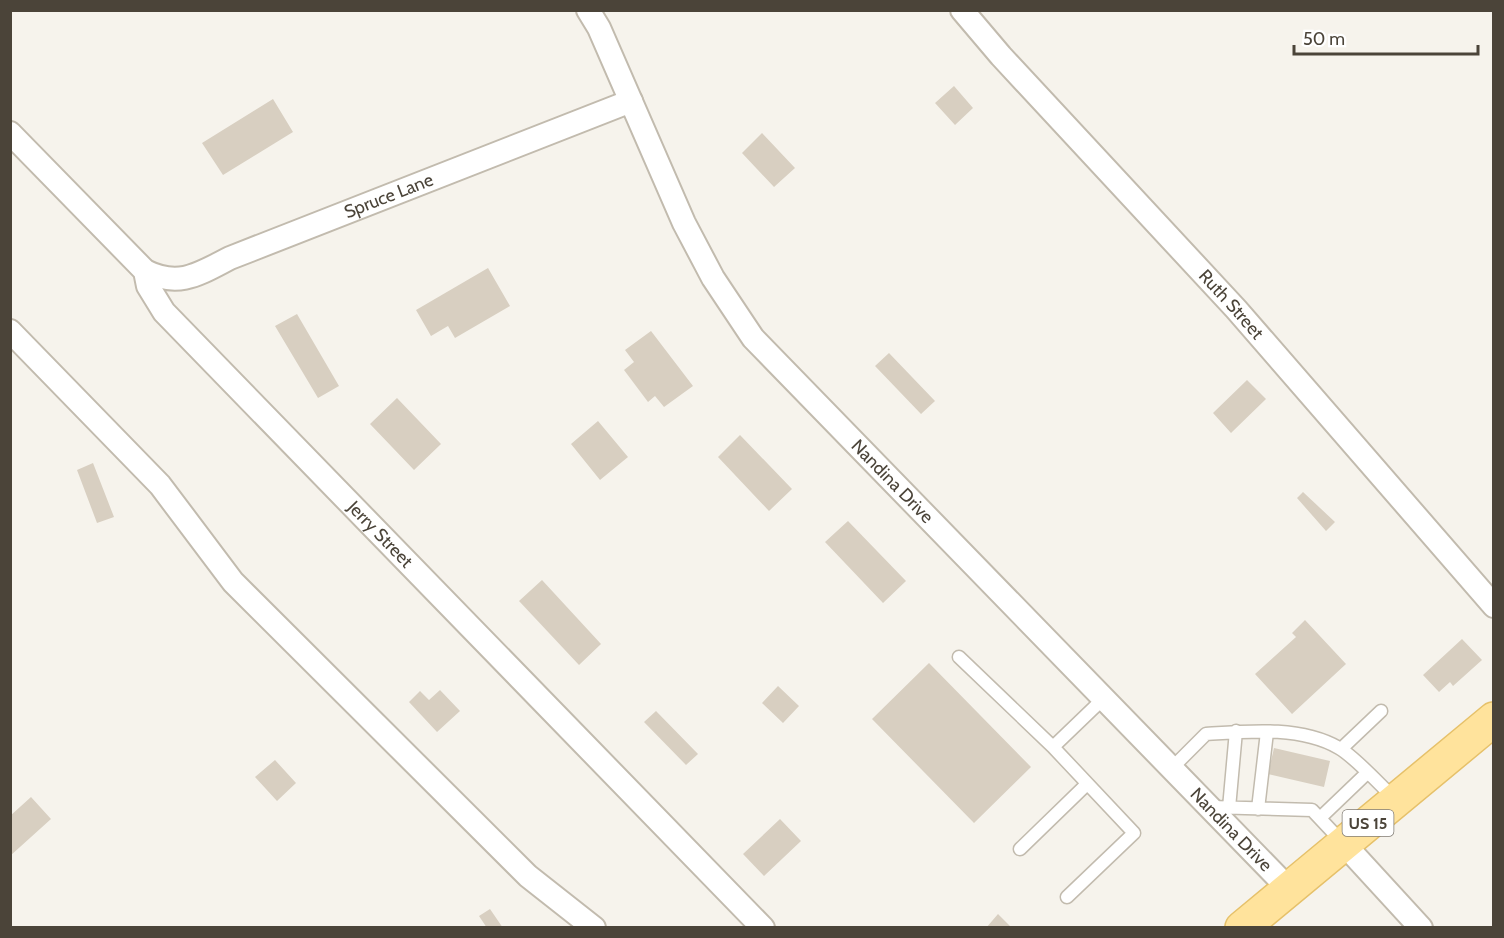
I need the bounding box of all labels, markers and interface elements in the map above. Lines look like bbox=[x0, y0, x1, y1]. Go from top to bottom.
scale bar bbox=[1294, 18, 1478, 56]
text: 50 m bbox=[1303, 28, 1345, 50]
street label: Spruce Lane bbox=[341, 169, 436, 223]
street label: Ruth Street bbox=[1194, 265, 1268, 344]
street label: Nandina Drive bbox=[847, 435, 938, 528]
street label: Jerry Street bbox=[342, 496, 418, 572]
street label: Nandina Drive bbox=[1186, 783, 1277, 876]
road number: US 15 bbox=[1342, 810, 1394, 836]

